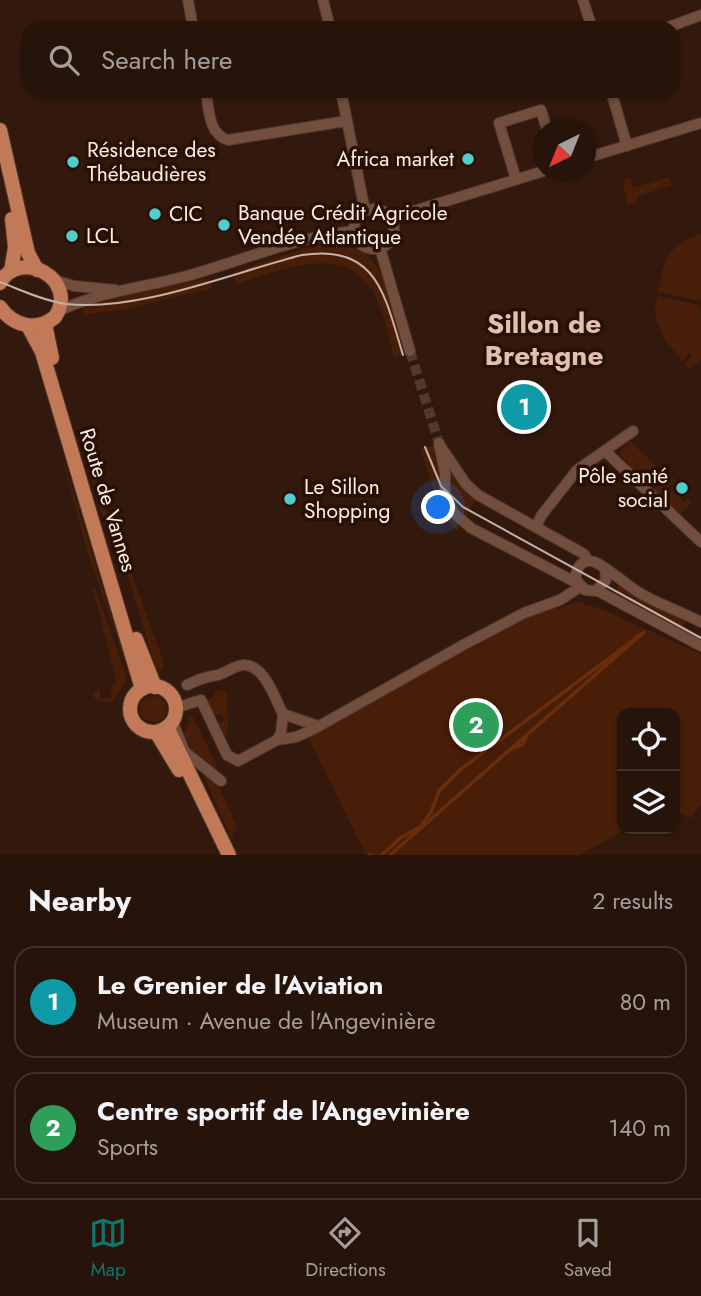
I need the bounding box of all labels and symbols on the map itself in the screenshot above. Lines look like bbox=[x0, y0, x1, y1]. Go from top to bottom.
north arrow bbox=[533, 119, 596, 182]
place label: Résidence des Thébaudières bbox=[87, 135, 216, 189]
place label: Africa market bbox=[337, 144, 454, 174]
marker: Africa market bbox=[460, 151, 476, 167]
marker: Résidence des Thébaudières bbox=[65, 154, 81, 170]
place label: Banque Crédit Agricole Vendée Atlantique bbox=[238, 198, 448, 252]
place label: CIC bbox=[169, 199, 203, 229]
marker: CIC bbox=[147, 206, 163, 222]
marker: Banque Crédit Agricole Vendée Atlantique bbox=[216, 217, 232, 233]
place label: LCL bbox=[86, 221, 119, 251]
marker: LCL bbox=[64, 228, 80, 244]
district label: Sillon de Bretagne bbox=[485, 303, 603, 376]
pin: 1 bbox=[501, 381, 547, 433]
street label: Route de Vannes bbox=[72, 425, 144, 575]
place label: Pôle santé social bbox=[578, 461, 668, 515]
place label: Le Sillon Shopping bbox=[304, 472, 390, 526]
marker: Pôle santé social bbox=[674, 480, 690, 496]
your location bbox=[421, 490, 455, 524]
marker: Le Sillon Shopping bbox=[282, 491, 298, 507]
pin: 2 bbox=[453, 699, 499, 751]

